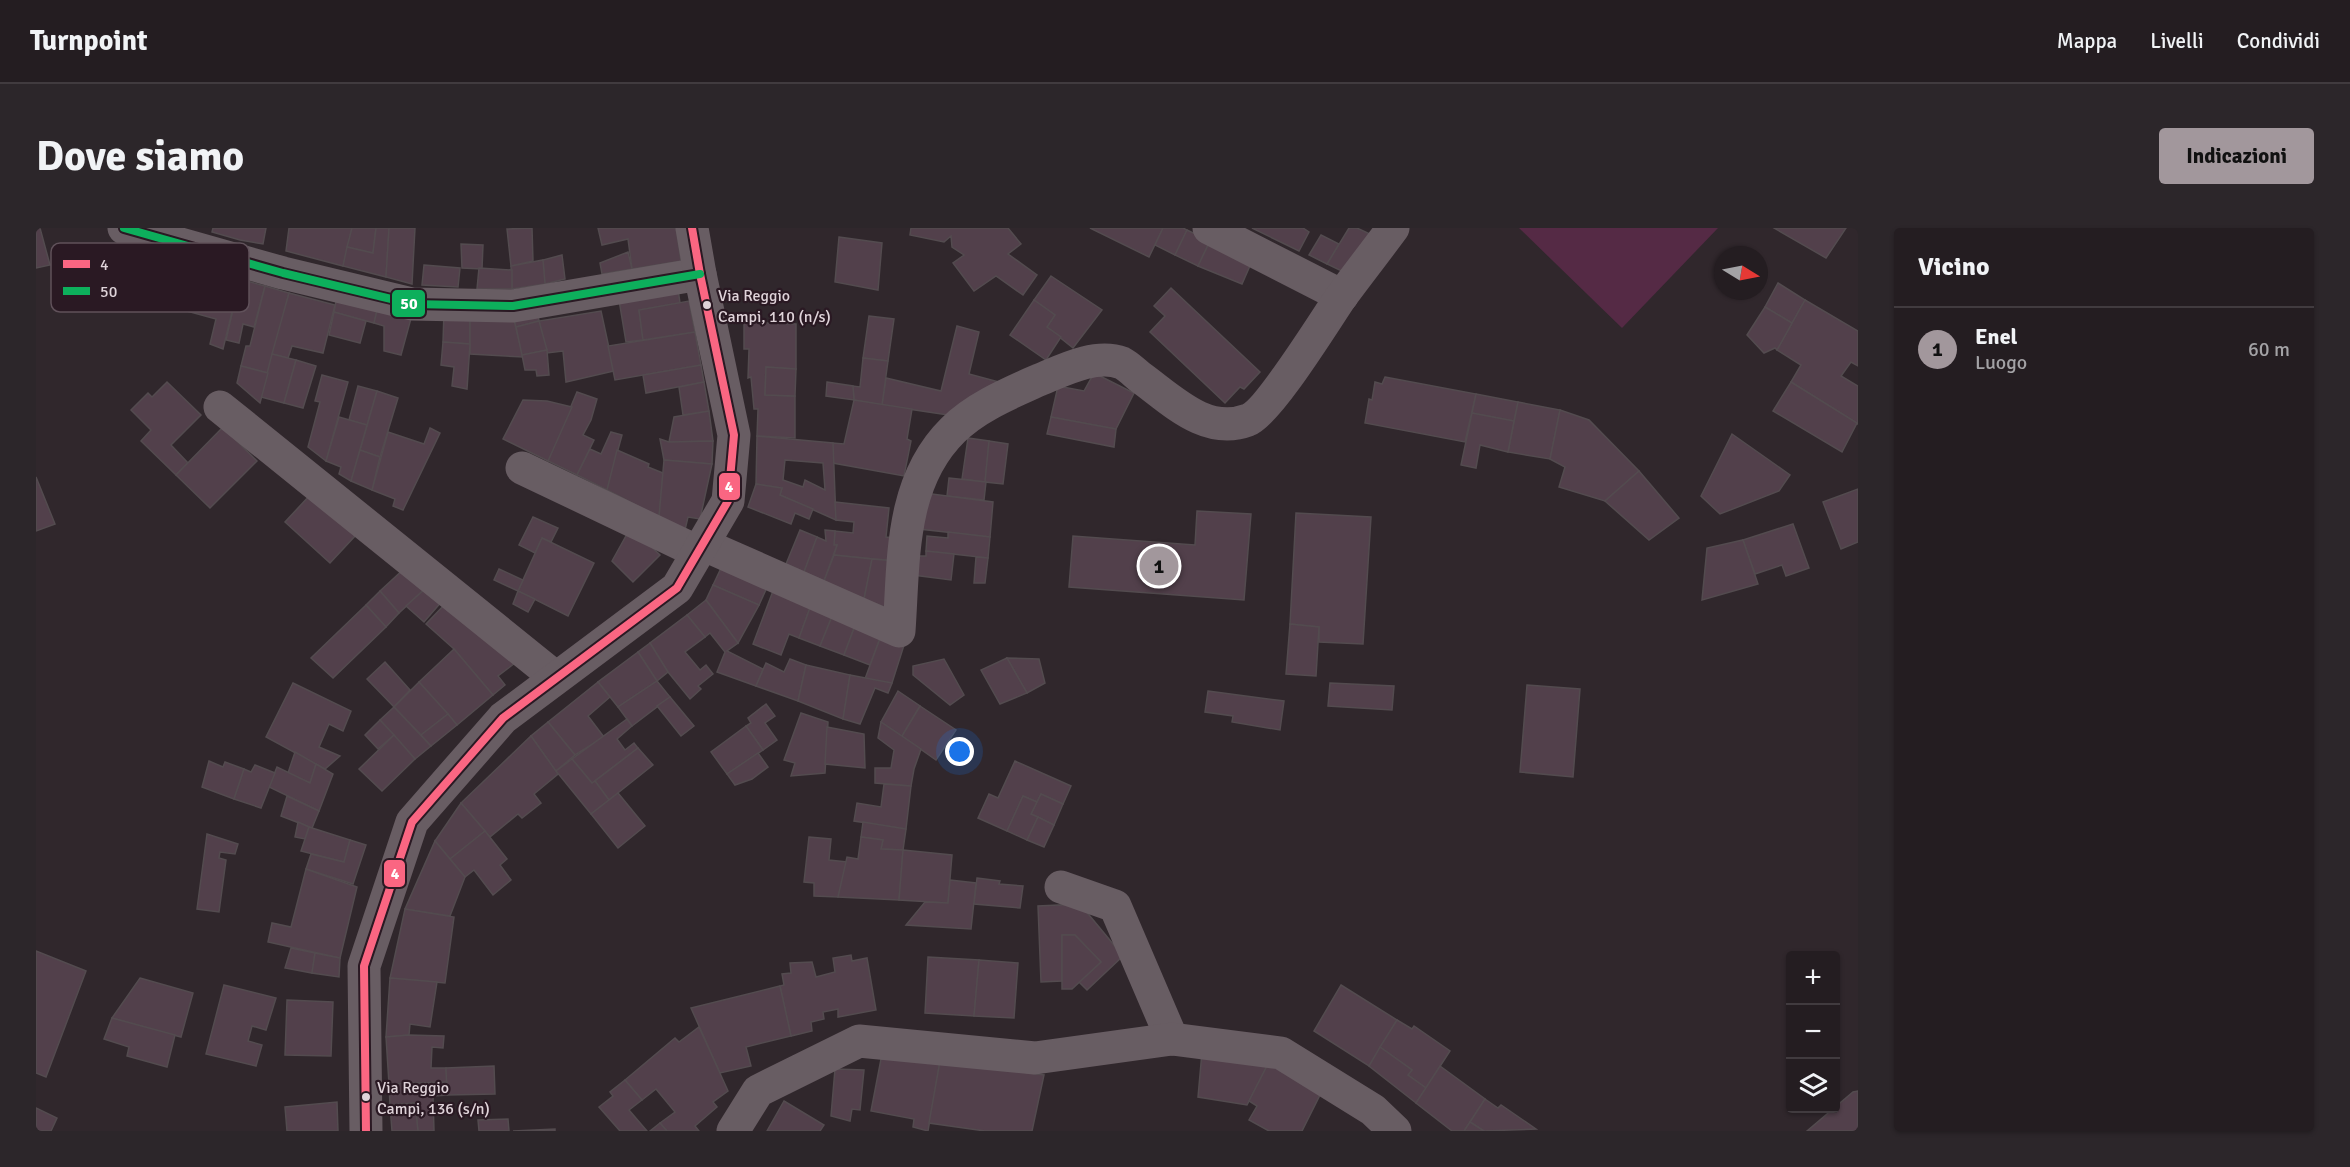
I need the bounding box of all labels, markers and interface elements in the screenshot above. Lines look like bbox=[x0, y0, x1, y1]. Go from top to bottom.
text: Turnpoint bbox=[30, 24, 147, 58]
text: Mappa bbox=[2057, 28, 2117, 54]
text: Livelli bbox=[2150, 28, 2204, 54]
text: Condividi bbox=[2237, 28, 2320, 54]
button: Indicazioni bbox=[2159, 128, 2314, 184]
text: Dove siamo bbox=[36, 131, 244, 182]
legend bbox=[51, 243, 249, 312]
north arrow bbox=[1714, 246, 1768, 300]
text: Vicino bbox=[1918, 251, 1990, 283]
text: 4 bbox=[100, 255, 109, 275]
text: 50 bbox=[100, 282, 117, 302]
place label: Via Reggio Campi, 110 (n/s) bbox=[718, 286, 831, 327]
line badge: 50 bbox=[391, 289, 426, 318]
text: 50 bbox=[400, 294, 418, 314]
marker: Via Reggio Campi, 110 (n/s) bbox=[701, 299, 713, 311]
text: Enel bbox=[1975, 323, 2017, 350]
text: 1 bbox=[1932, 337, 1943, 362]
text: 60 m bbox=[2248, 337, 2290, 362]
text: Luogo bbox=[1975, 350, 2027, 375]
line badge: 4 bbox=[718, 472, 741, 501]
text: 4 bbox=[725, 477, 734, 497]
pin: 1 bbox=[1140, 544, 1178, 588]
your location bbox=[945, 737, 974, 766]
line badge: 4 bbox=[383, 859, 406, 888]
text: 4 bbox=[391, 864, 400, 884]
map controls bbox=[1786, 951, 1840, 1113]
button: + bbox=[1786, 951, 1840, 1005]
button: − bbox=[1786, 1005, 1840, 1059]
button: layers bbox=[1786, 1059, 1840, 1113]
place label: Via Reggio Campi, 136 (s/n) bbox=[377, 1078, 490, 1119]
marker: Via Reggio Campi, 136 (s/n) bbox=[360, 1091, 372, 1103]

